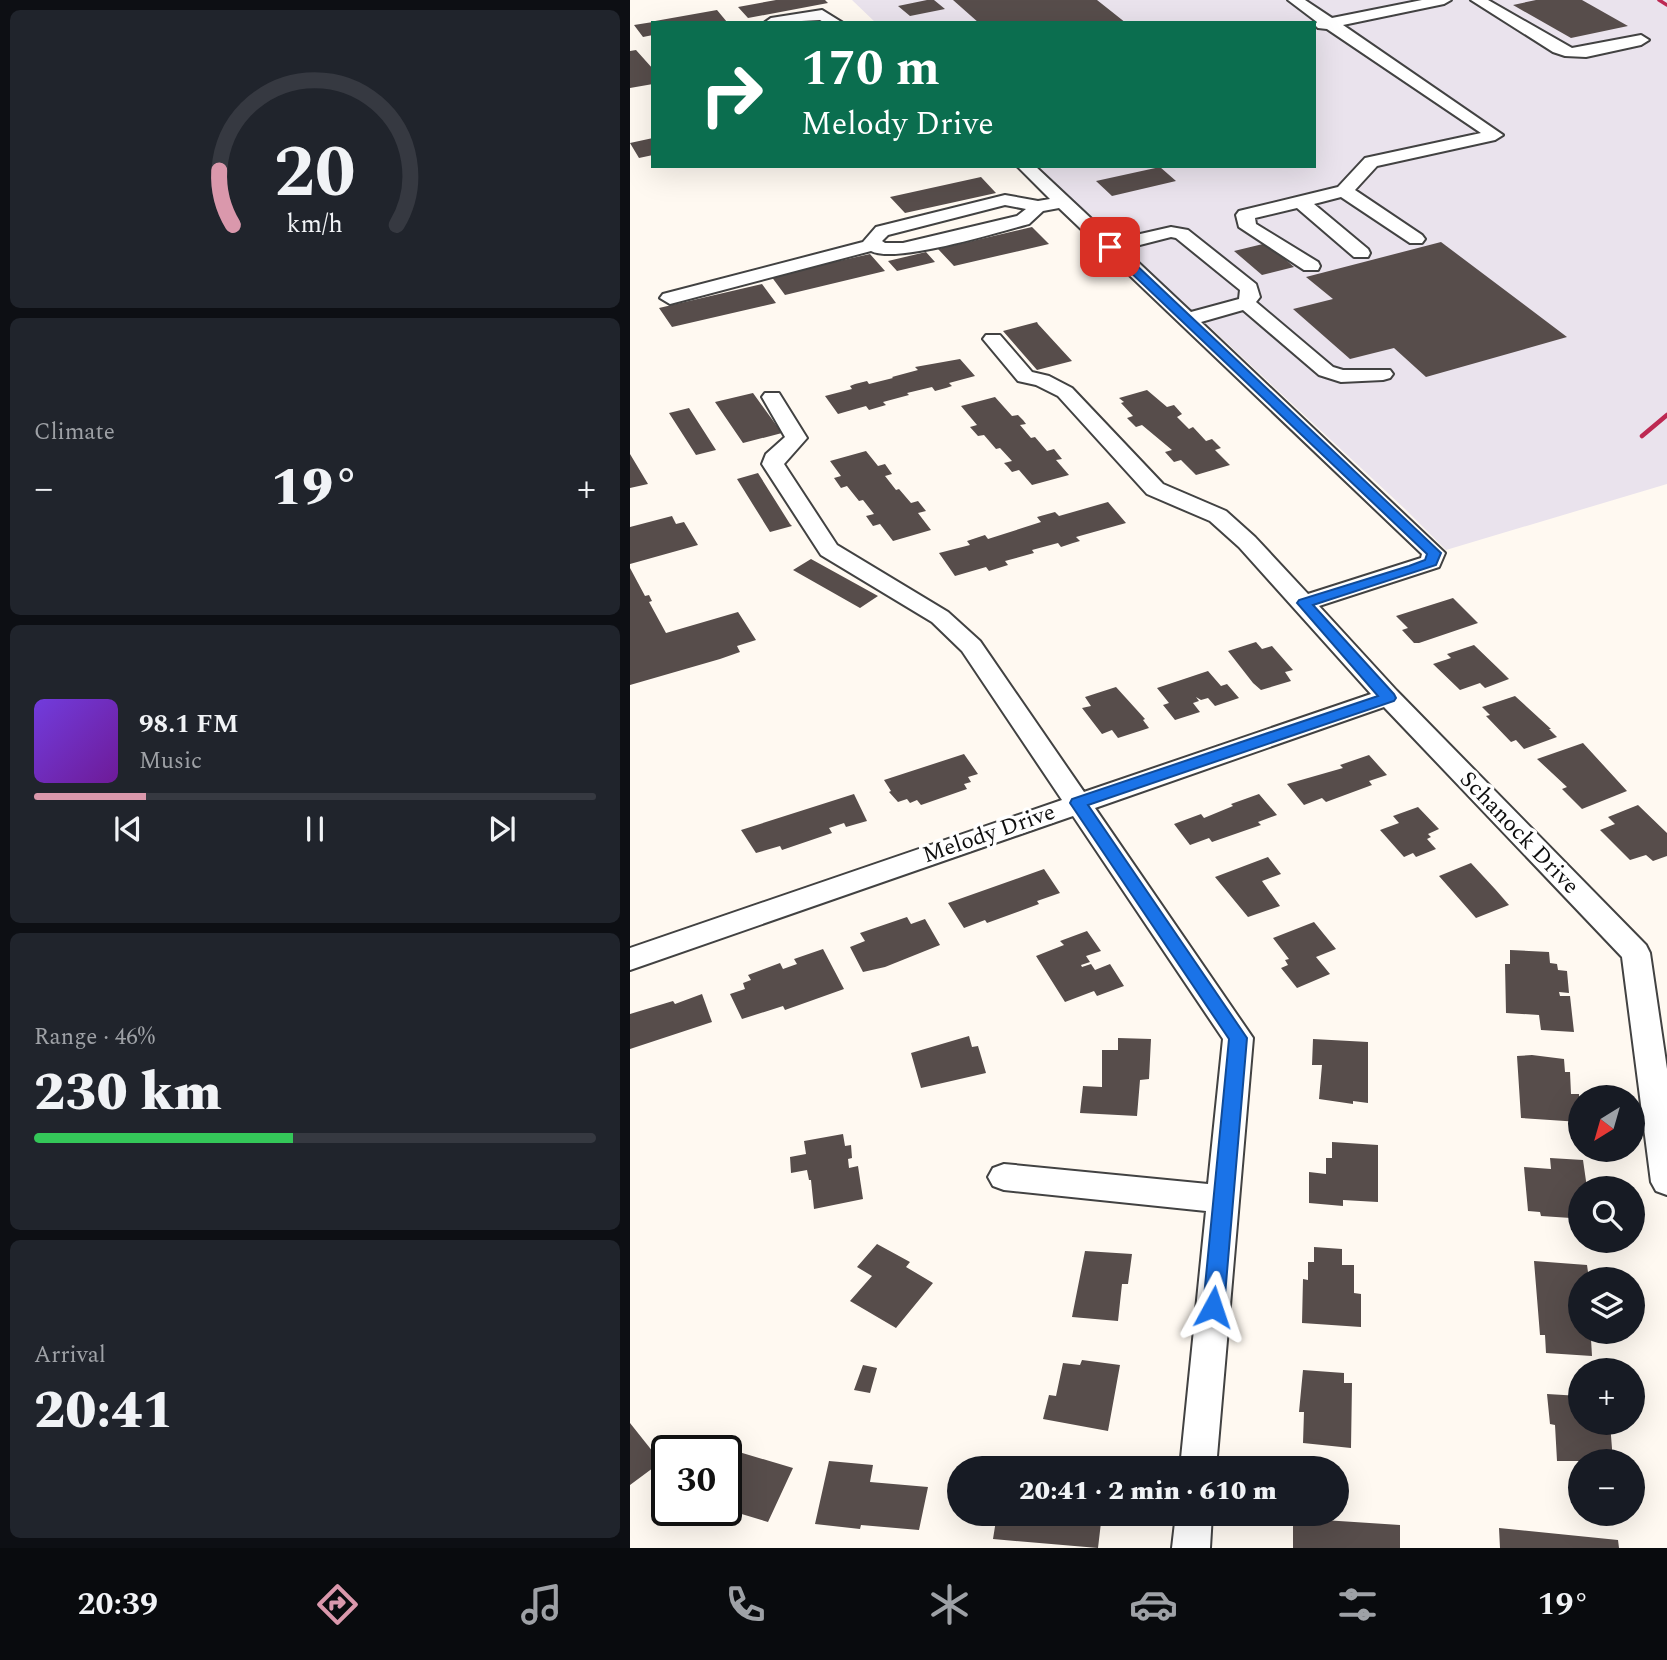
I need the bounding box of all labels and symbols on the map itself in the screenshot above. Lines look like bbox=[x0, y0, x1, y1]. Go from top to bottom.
pin bbox=[1080, 217, 1140, 277]
street label: Schanock Drive bbox=[1451, 763, 1587, 903]
street label: Melody Drive bbox=[918, 795, 1060, 873]
north arrow bbox=[1568, 1085, 1645, 1162]
position arrow bbox=[1176, 1270, 1250, 1344]
speed limit sign: 30 bbox=[651, 1435, 742, 1526]

